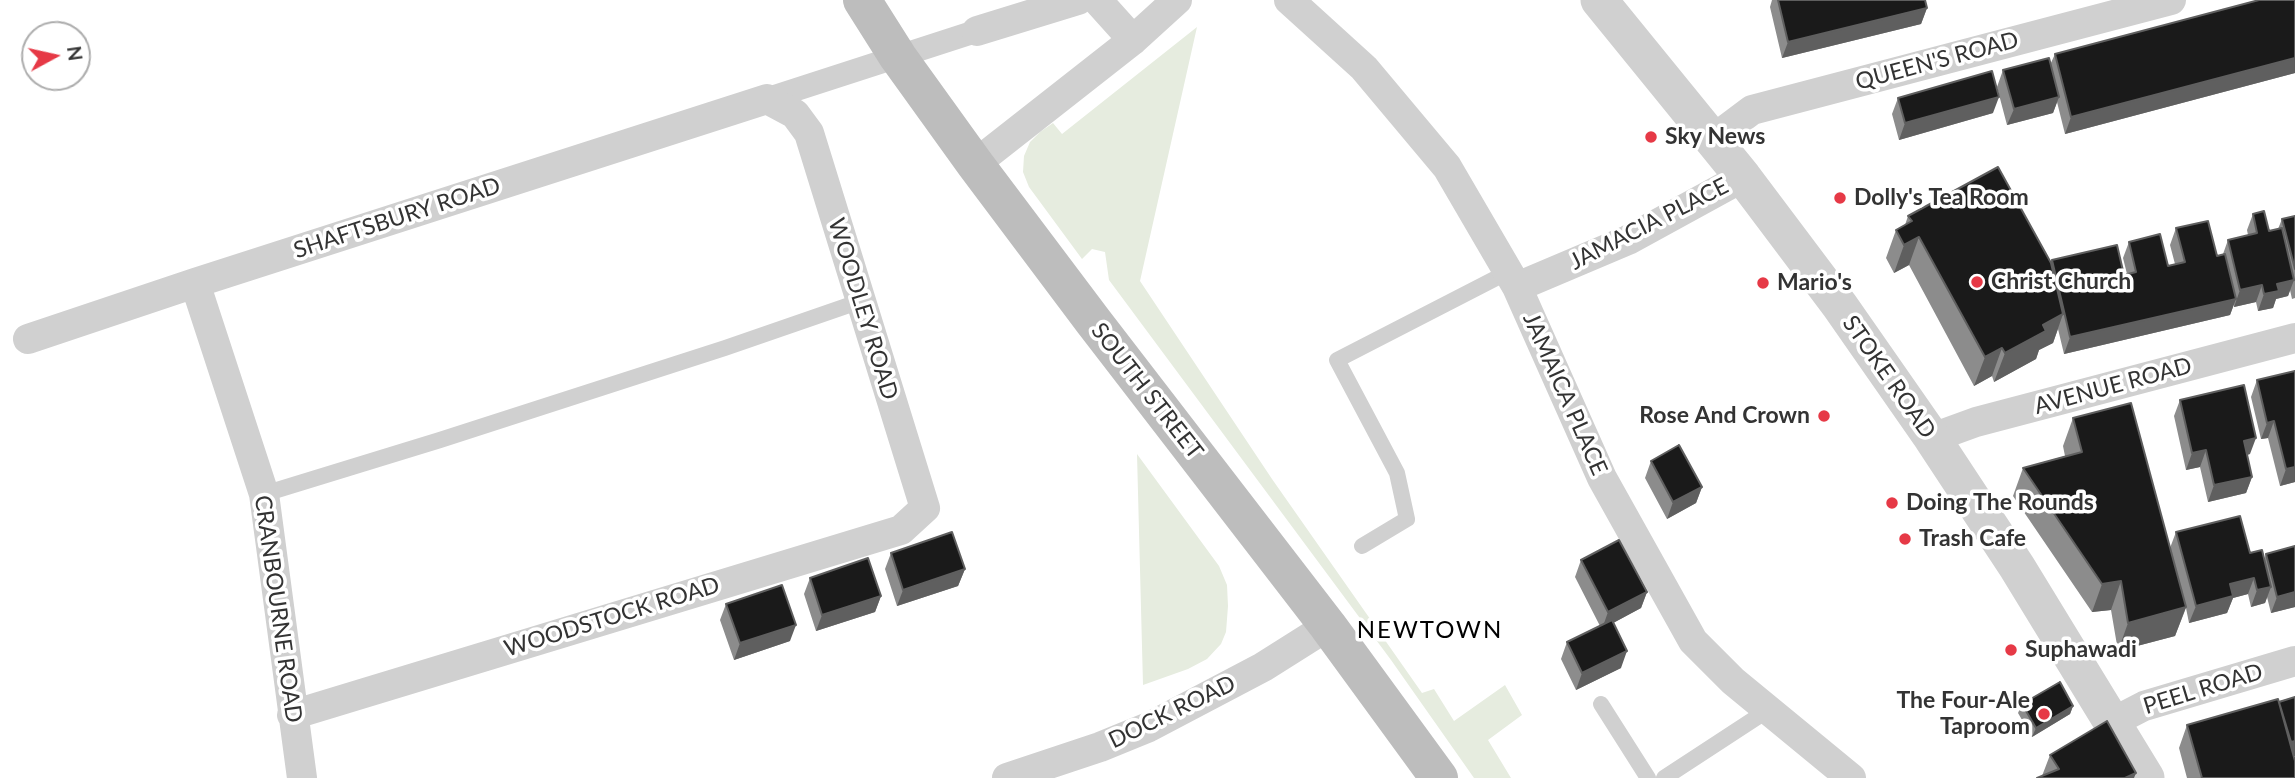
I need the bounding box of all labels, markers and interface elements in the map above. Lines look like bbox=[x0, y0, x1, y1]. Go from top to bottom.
north arrow bbox=[21, 21, 91, 91]
street label: QUEEN'S ROAD bbox=[1852, 26, 2022, 96]
text: N bbox=[63, 44, 88, 62]
place label: Sky News bbox=[1665, 123, 1765, 151]
marker: Sky News bbox=[1643, 129, 1659, 145]
street label: SHAFTSBURY ROAD bbox=[290, 172, 504, 264]
street label: JAMACIA PLACE bbox=[1565, 172, 1733, 276]
place label: Dolly's Tea Room bbox=[1854, 184, 2029, 212]
marker: Dolly's Tea Room bbox=[1832, 190, 1848, 206]
street label: WOODLEY ROAD bbox=[822, 215, 904, 403]
place label: Christ Church bbox=[1991, 268, 2131, 296]
place label: Mario's bbox=[1777, 269, 1852, 297]
marker: Christ Church bbox=[1969, 274, 1985, 290]
marker: Mario's bbox=[1755, 275, 1771, 291]
street label: JAMAICA PLACE bbox=[1517, 309, 1613, 479]
street label: STOKE ROAD bbox=[1837, 310, 1941, 444]
street label: SOUTH STREET bbox=[1085, 317, 1209, 465]
street label: AVENUE ROAD bbox=[2031, 352, 2195, 420]
place label: Rose And Crown bbox=[1639, 402, 1810, 430]
marker: Rose And Crown bbox=[1816, 408, 1832, 424]
place label: Doing The Rounds bbox=[1906, 489, 2094, 517]
street label: CRANBOURNE ROAD bbox=[248, 493, 308, 725]
marker: Doing The Rounds bbox=[1884, 495, 1900, 511]
place label: Trash Cafe bbox=[1919, 525, 2026, 553]
marker: Trash Cafe bbox=[1897, 531, 1913, 547]
street label: WOODSTOCK ROAD bbox=[501, 571, 723, 663]
district label: NEWTOWN bbox=[1358, 616, 1502, 644]
place label: Suphawadi bbox=[2025, 636, 2137, 664]
marker: Suphawadi bbox=[2003, 642, 2019, 658]
street label: PEEL ROAD bbox=[2140, 658, 2266, 720]
street label: DOCK ROAD bbox=[1104, 669, 1240, 755]
place label: The Four-Ale Taproom bbox=[1897, 687, 2030, 741]
marker: The Four-Ale Taproom bbox=[2036, 706, 2052, 722]

